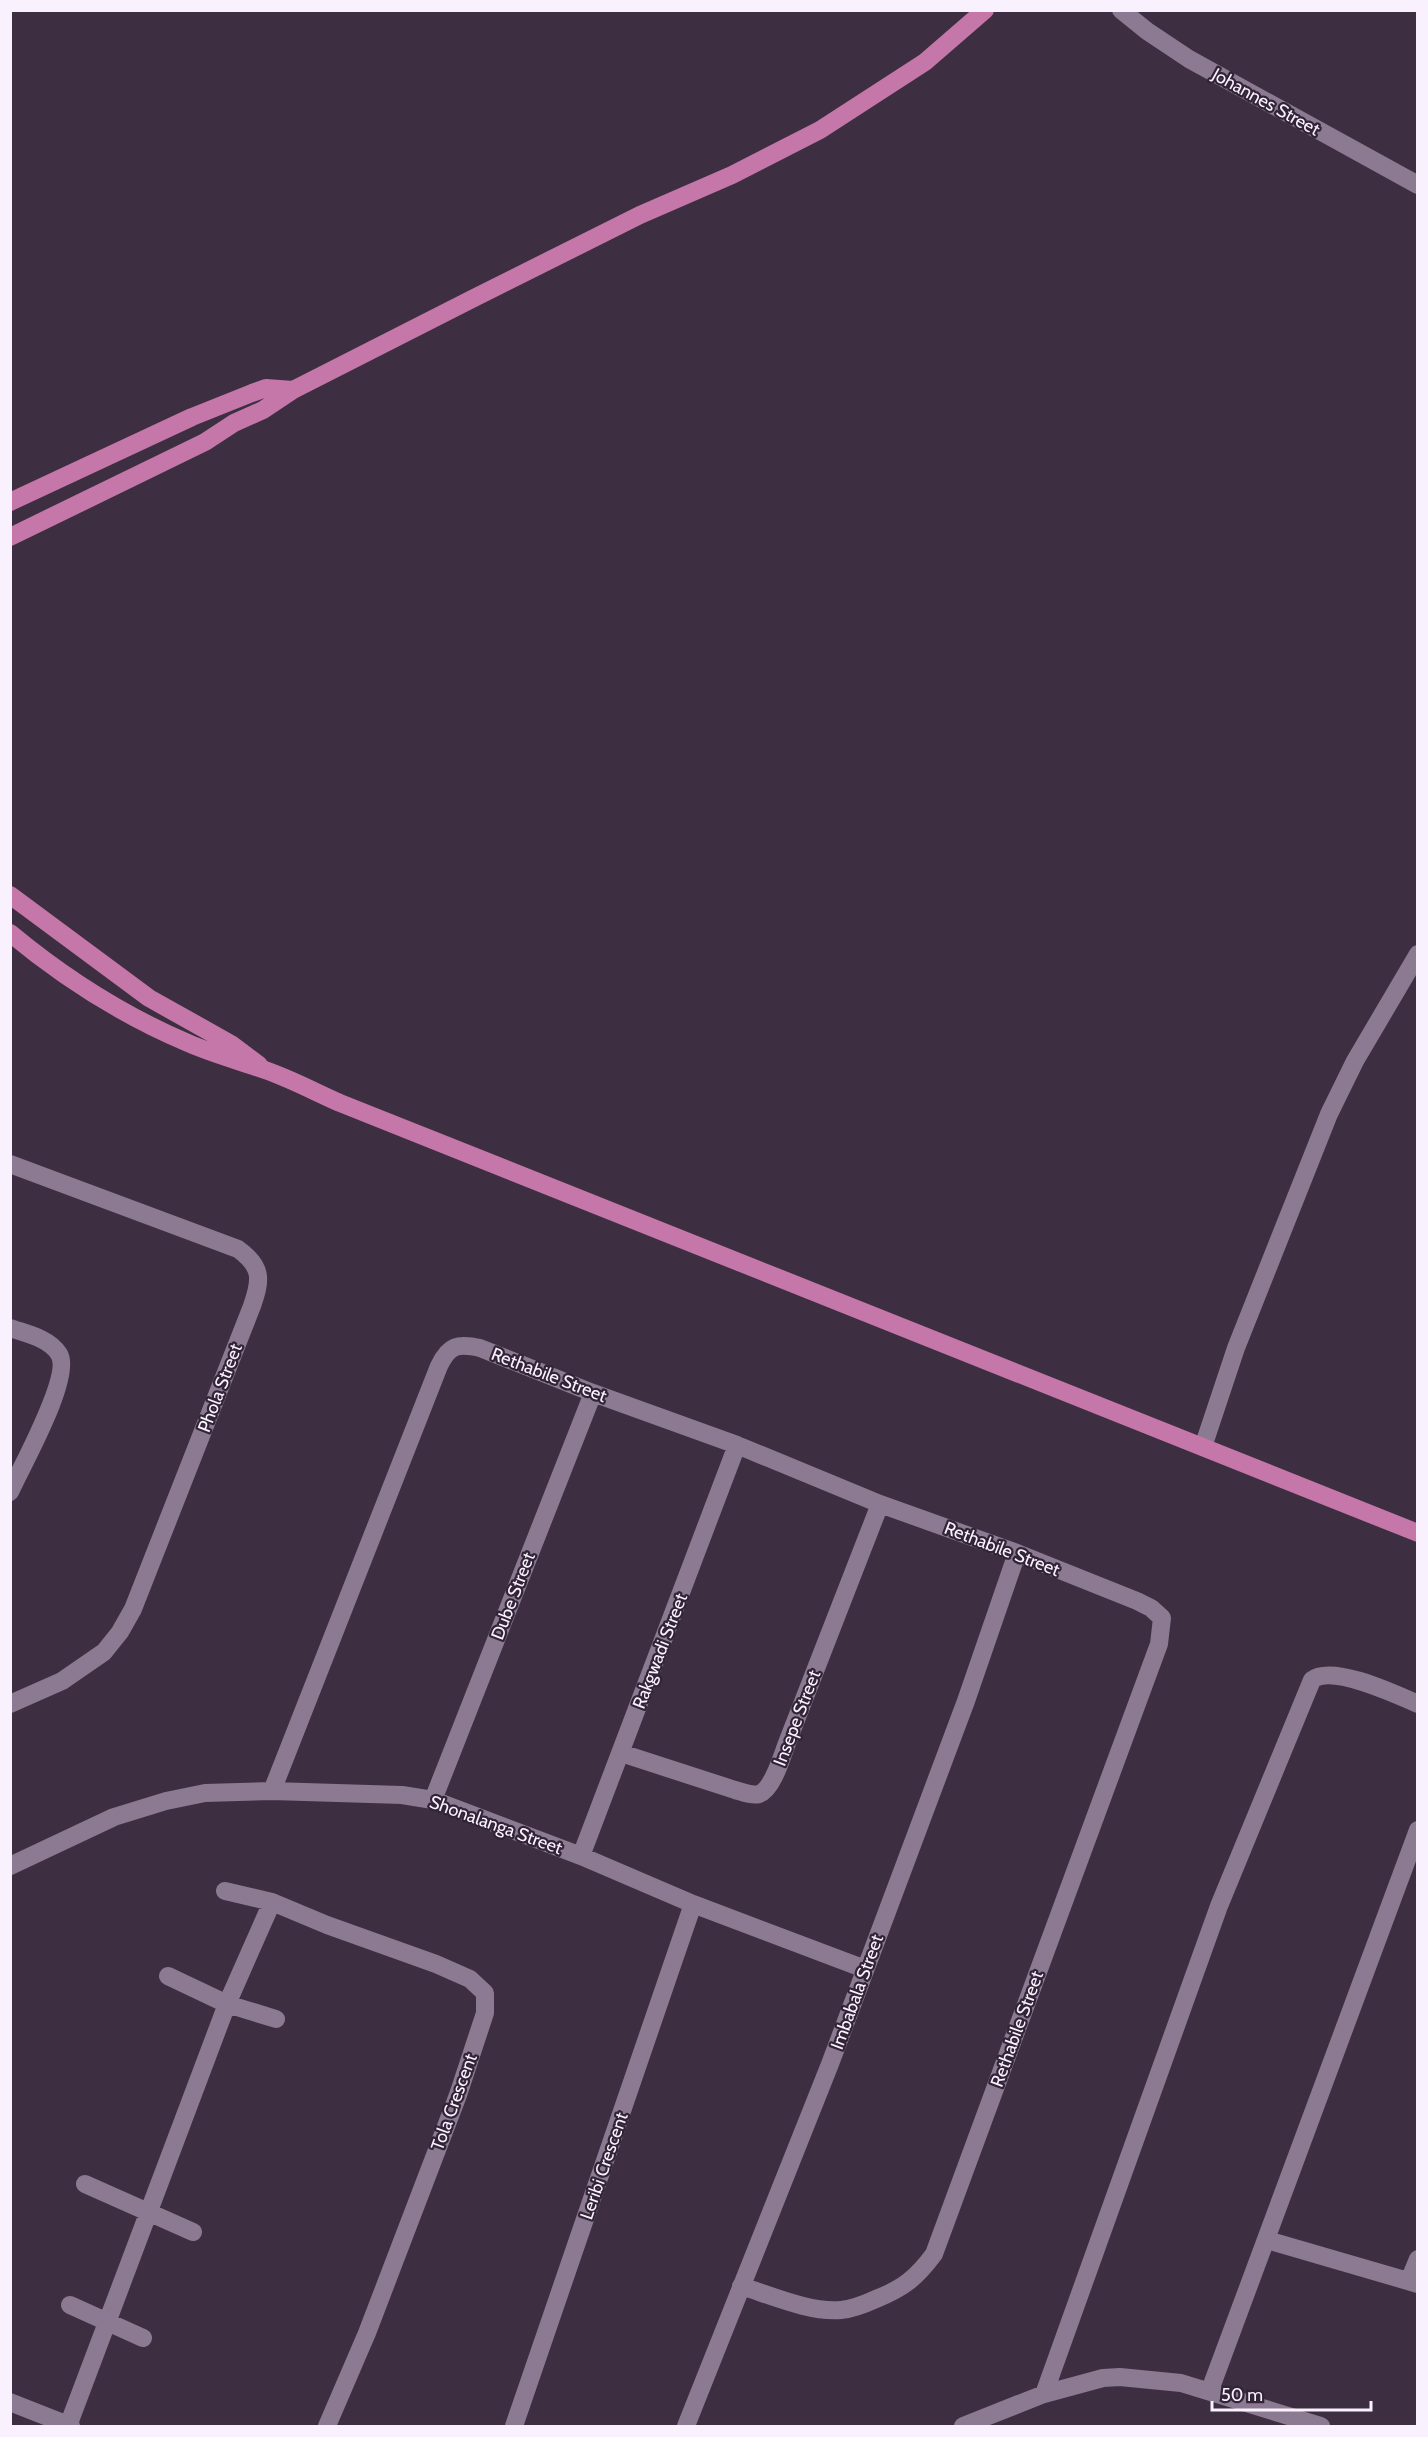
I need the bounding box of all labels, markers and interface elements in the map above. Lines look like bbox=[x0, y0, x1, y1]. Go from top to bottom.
street label: Johannes Street bbox=[1207, 63, 1324, 141]
street label: Phola Street bbox=[193, 1341, 247, 1435]
street label: Rethabile Street bbox=[488, 1343, 610, 1407]
street label: Rethabile Street bbox=[941, 1517, 1063, 1581]
street label: Dube Street bbox=[486, 1549, 540, 1643]
street label: Rakgwadi Street bbox=[628, 1590, 692, 1712]
street label: Insepe Street bbox=[769, 1667, 825, 1769]
street label: Shonalanga Street bbox=[427, 1791, 565, 1859]
street label: Imbabala Street bbox=[826, 1932, 888, 2052]
street label: Rethabile Street bbox=[986, 1968, 1048, 2090]
street label: Tola Crescent bbox=[426, 2051, 482, 2153]
street label: Leribi Crescent bbox=[575, 2110, 633, 2222]
scale bar bbox=[1212, 2374, 1371, 2412]
text: 50 m bbox=[1221, 2384, 1263, 2406]

